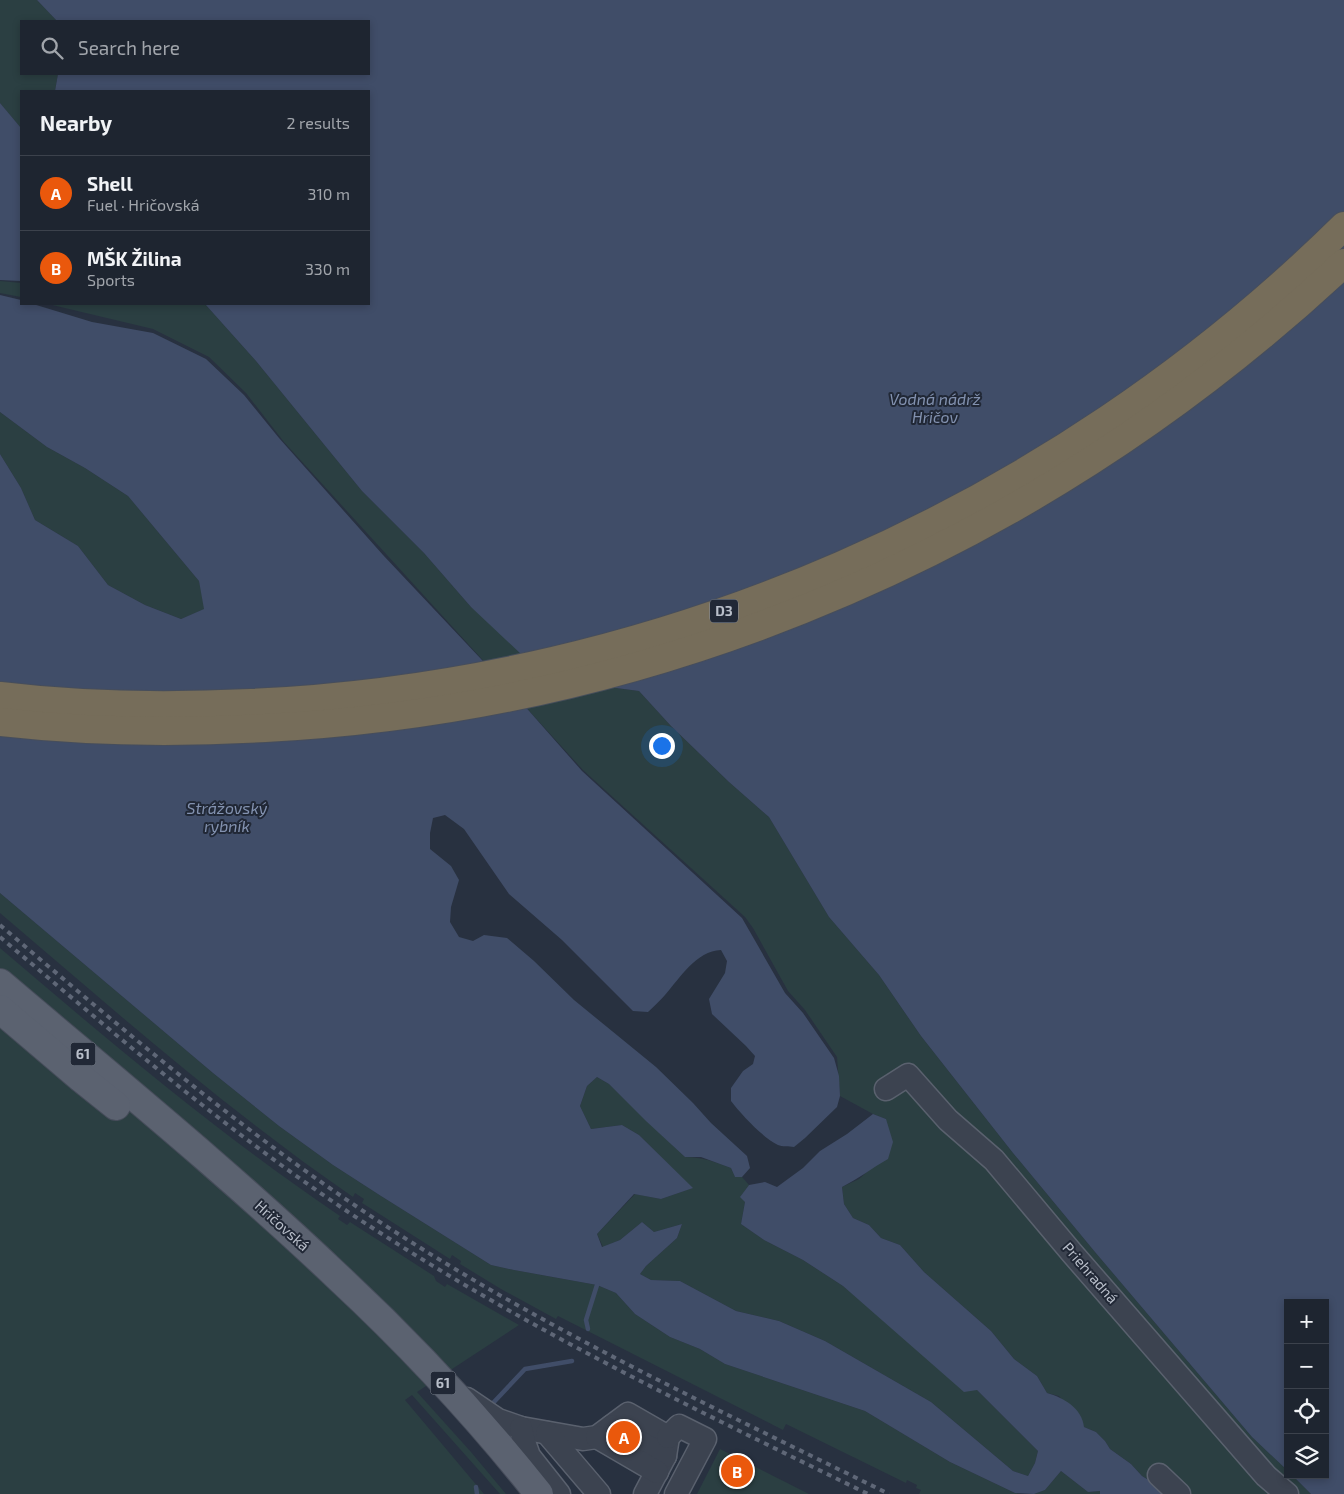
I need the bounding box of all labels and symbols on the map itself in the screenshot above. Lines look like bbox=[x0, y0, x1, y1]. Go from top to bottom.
water label: Vodná nádrž Hričov bbox=[889, 389, 981, 426]
road number: D3 bbox=[710, 600, 738, 622]
your location bbox=[649, 733, 675, 759]
water label: Strážovský rybník bbox=[187, 798, 268, 836]
road number: 61 bbox=[70, 1042, 96, 1066]
street label: Hričovská bbox=[252, 1196, 314, 1254]
street label: Priehradná bbox=[1059, 1238, 1122, 1307]
road number: 61 bbox=[430, 1372, 456, 1395]
pin: A bbox=[608, 1418, 640, 1456]
pin: B bbox=[721, 1452, 753, 1490]

